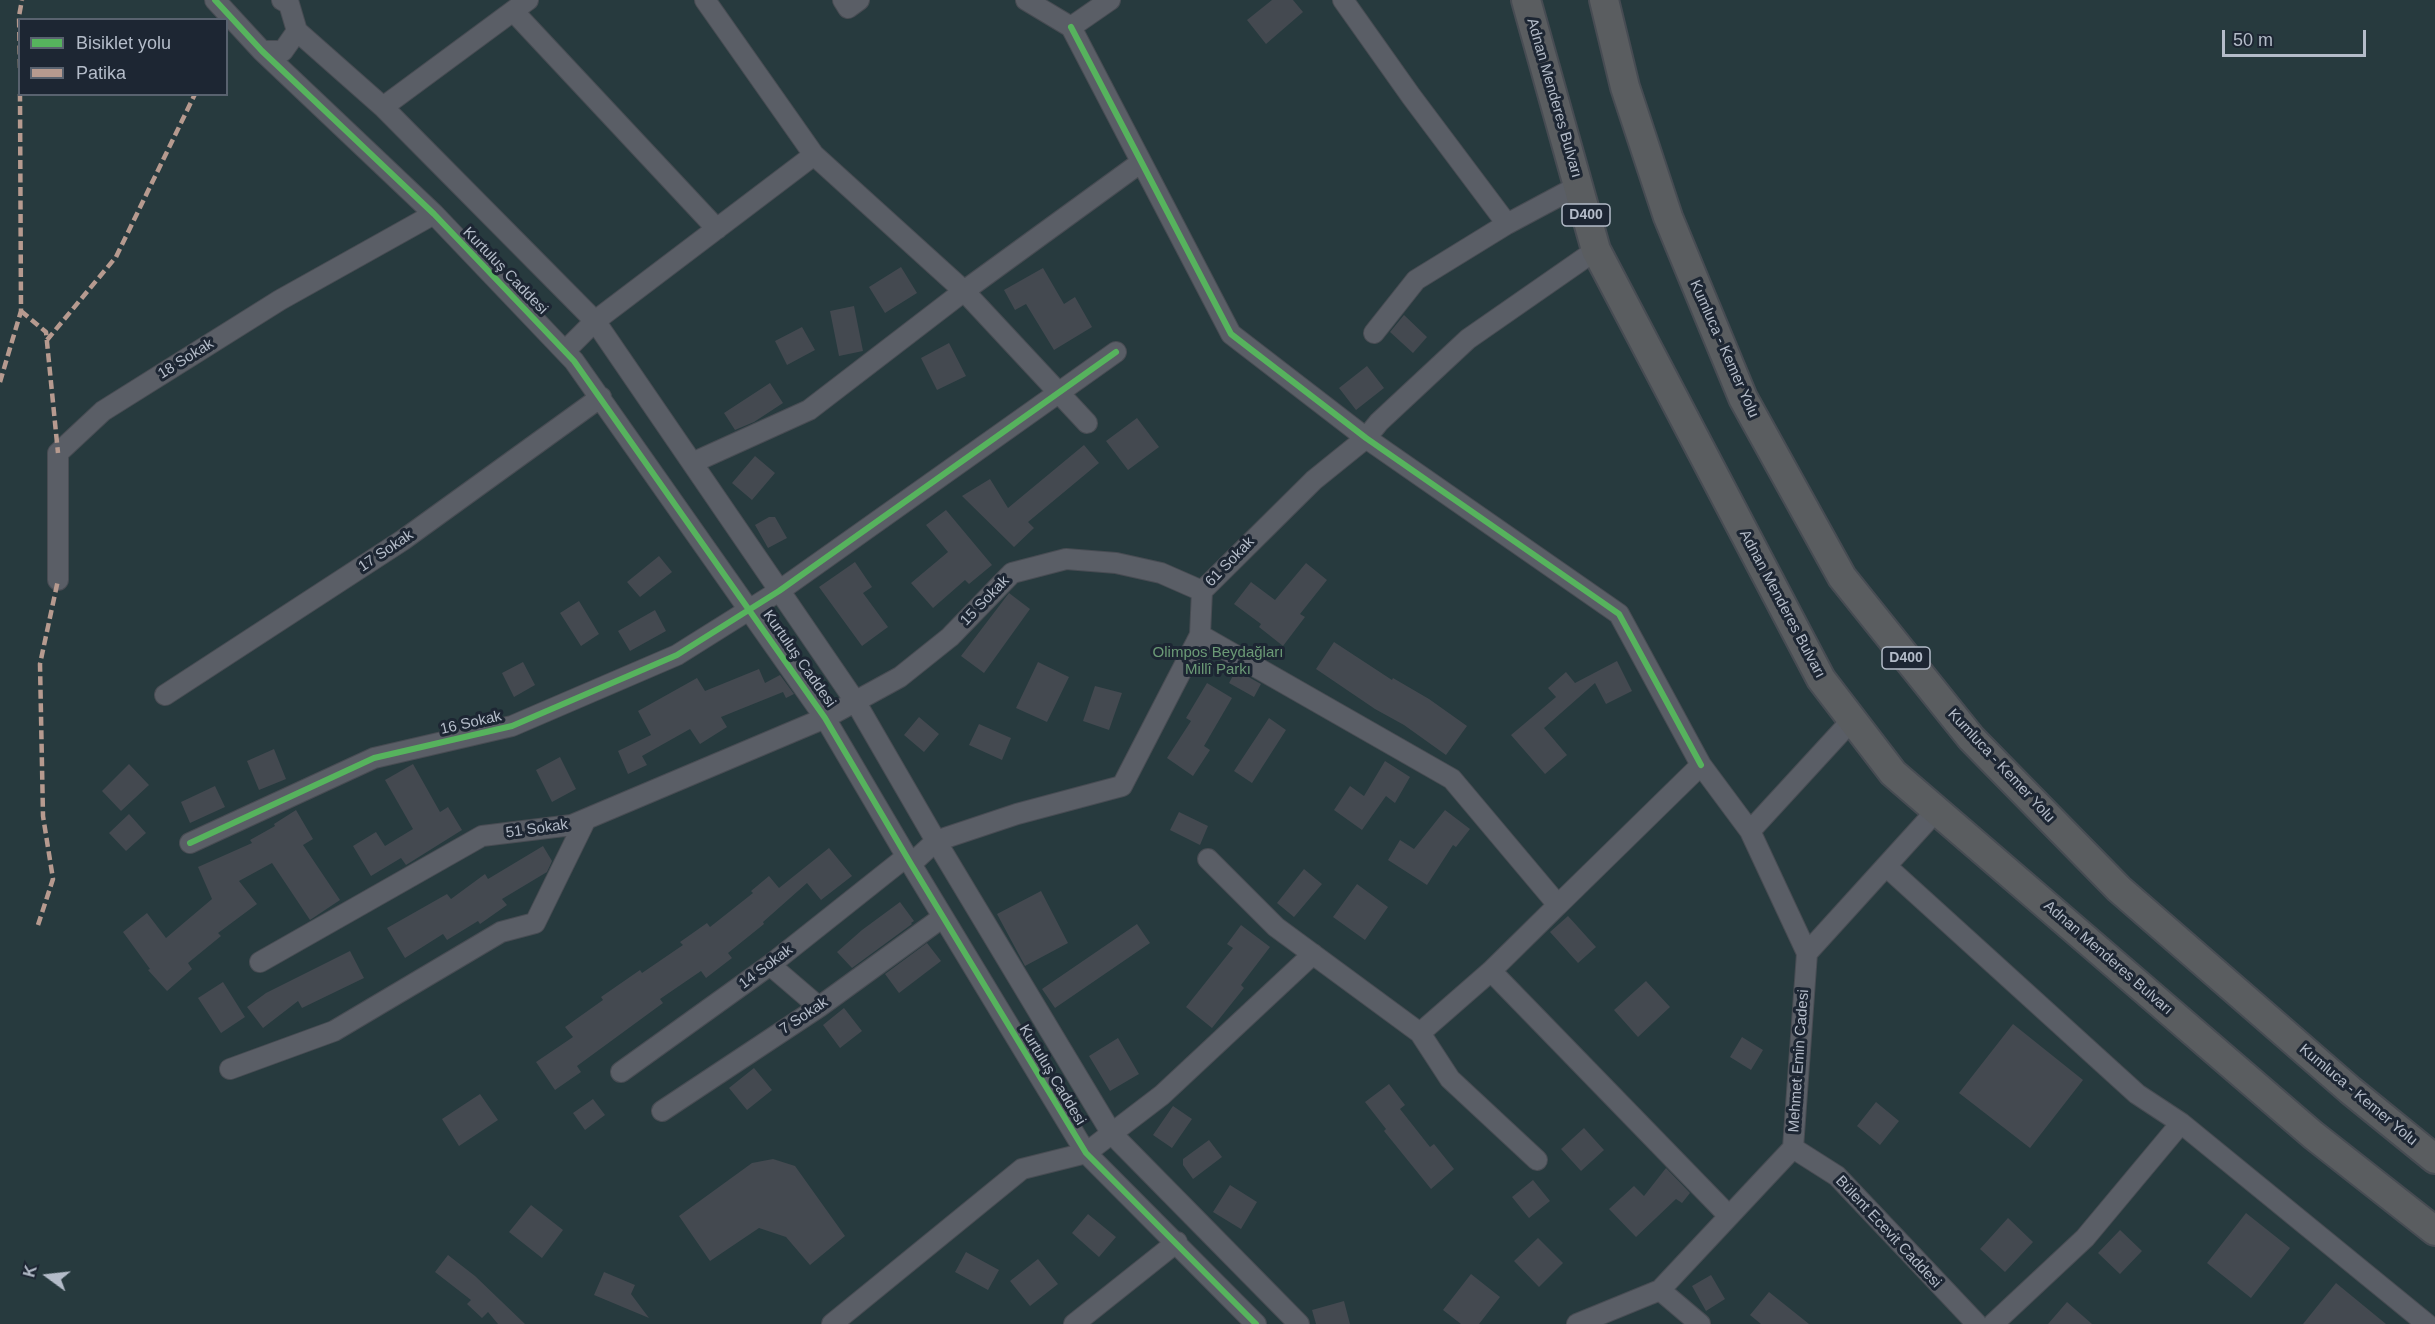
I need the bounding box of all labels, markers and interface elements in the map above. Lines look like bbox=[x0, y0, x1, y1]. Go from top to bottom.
street label: Adnan Menderes Bulvarı bbox=[1523, 16, 1585, 180]
legend bbox=[18, 18, 228, 96]
scale bar bbox=[2225, 18, 2369, 56]
text: 50 m bbox=[2233, 30, 2273, 50]
text: Bisiklet yolu bbox=[76, 33, 171, 53]
text: Patika bbox=[76, 63, 126, 83]
road number: D400 bbox=[1562, 204, 1610, 226]
street label: Kurtuluş Caddesi bbox=[459, 224, 551, 318]
street label: Kumluca - Kemer Yolu bbox=[1686, 277, 1762, 421]
street label: 18 Sokak bbox=[155, 335, 217, 383]
street label: 17 Sokak bbox=[355, 526, 417, 576]
street label: Adnan Menderes Bulvarı bbox=[1735, 527, 1829, 681]
street label: 61 Sokak bbox=[1202, 533, 1258, 591]
street label: 15 Sokak bbox=[957, 572, 1013, 630]
street label: Kurtuluş Caddesi bbox=[759, 607, 839, 711]
park label: Olimpos Beydağları Millî Parkı bbox=[1153, 644, 1283, 679]
road number: D400 bbox=[1882, 647, 1930, 669]
street label: Kumluca - Kemer Yolu bbox=[1944, 705, 2058, 827]
street label: 16 Sokak bbox=[439, 707, 503, 739]
street label: 51 Sokak bbox=[505, 816, 569, 842]
street label: Adnan Menderes Bulvarı bbox=[2040, 897, 2176, 1019]
street label: 14 Sokak bbox=[736, 941, 796, 993]
street label: Mehmet Emin Cadesi bbox=[1785, 989, 1813, 1133]
street label: 7 Sokak bbox=[777, 993, 831, 1039]
street label: Kurtuluş Caddesi bbox=[1015, 1021, 1089, 1129]
street label: Kumluca - Kemer Yolu bbox=[2295, 1040, 2421, 1150]
street label: Bülent Ecevit Caddesi bbox=[1831, 1172, 1945, 1292]
north arrow bbox=[18, 1246, 78, 1306]
text: K bbox=[20, 1263, 40, 1279]

